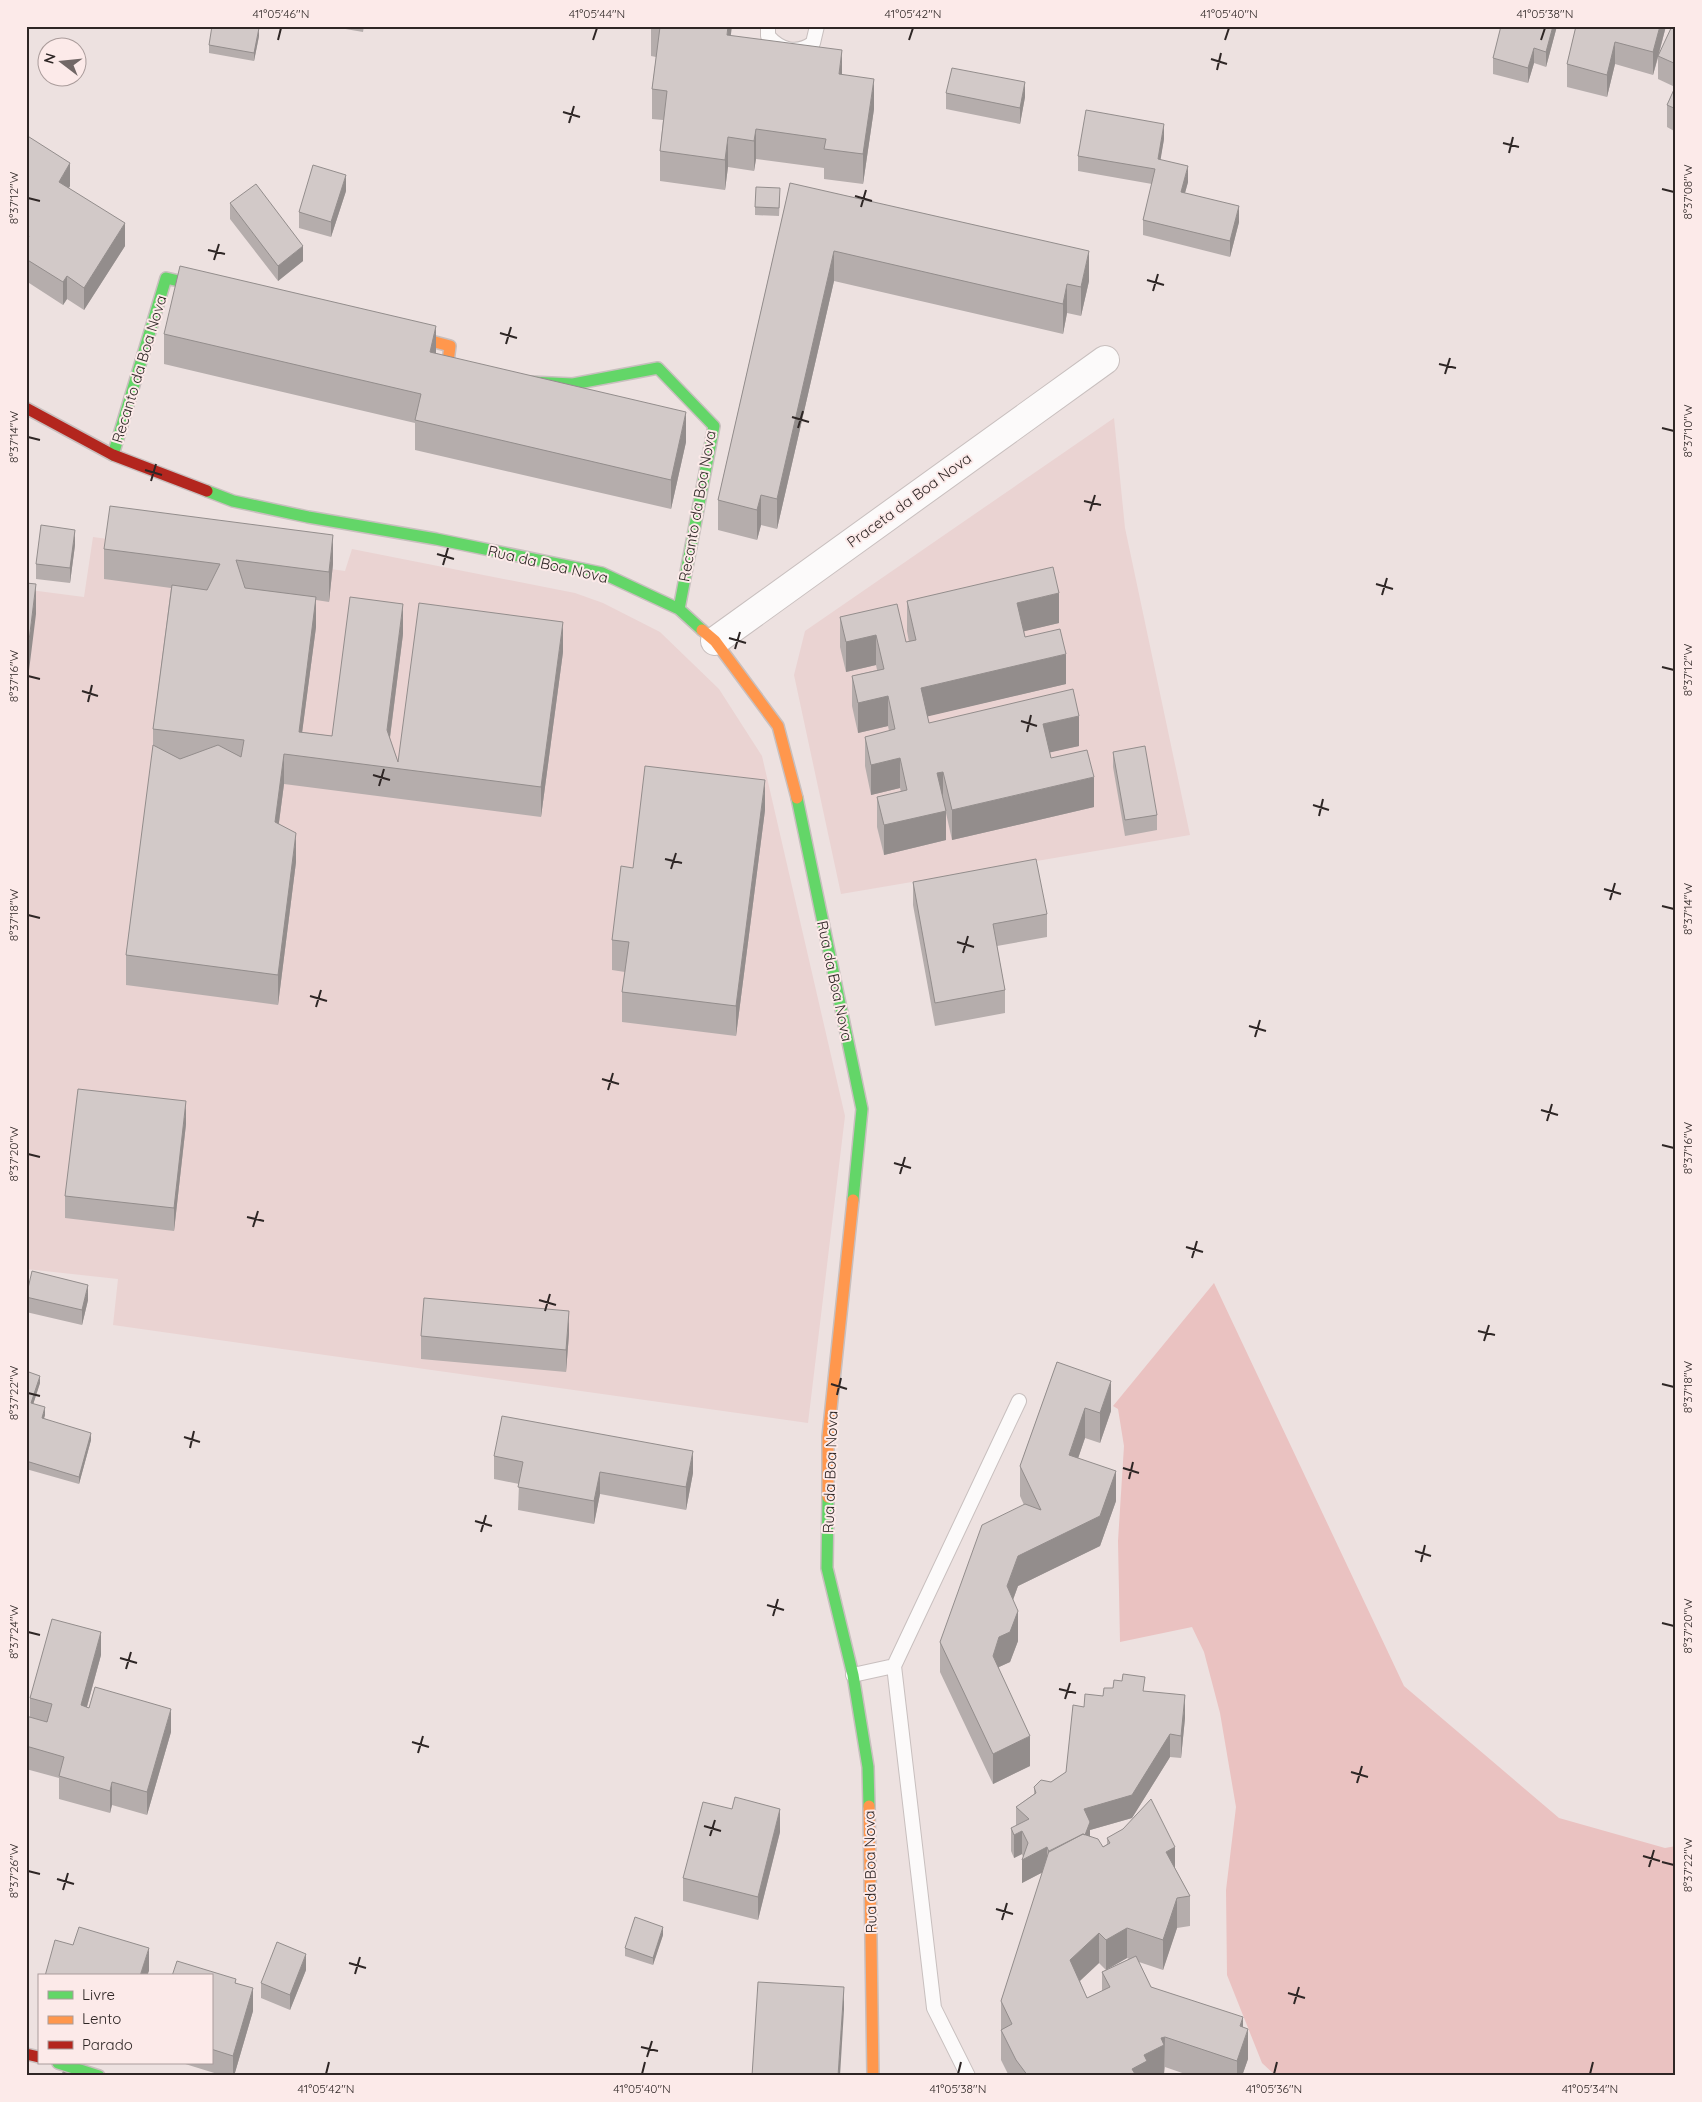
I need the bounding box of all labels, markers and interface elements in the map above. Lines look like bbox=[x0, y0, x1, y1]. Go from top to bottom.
text: 41°05'46"N bbox=[253, 6, 309, 21]
text: 41°05'44"N bbox=[569, 6, 625, 21]
text: 41°05'42"N bbox=[885, 6, 941, 21]
text: 41°05'40"N bbox=[1200, 6, 1258, 21]
text: 41°05'38"N bbox=[1517, 6, 1573, 21]
north arrow bbox=[38, 38, 88, 88]
text: N bbox=[39, 51, 60, 66]
text: 8°37'08"W bbox=[1680, 164, 1695, 220]
text: 8°37'12"W bbox=[6, 171, 21, 224]
street label: Recanto da Boa Nova bbox=[108, 293, 170, 445]
text: 8°37'10"W bbox=[1680, 404, 1695, 458]
text: 8°37'14"W bbox=[6, 411, 21, 463]
street label: Recanto da Boa Nova bbox=[674, 429, 720, 583]
street label: Praceta da Boa Nova bbox=[843, 448, 975, 552]
street label: Rua da Boa Nova bbox=[486, 541, 610, 587]
text: 8°37'12"W bbox=[1680, 643, 1695, 696]
text: 8°37'16"W bbox=[6, 649, 21, 702]
text: 8°37'14"W bbox=[1680, 883, 1695, 935]
text: 8°37'18"W bbox=[6, 888, 21, 941]
street label: Rua da Boa Nova bbox=[813, 919, 857, 1043]
text: 8°37'16"W bbox=[1680, 1121, 1695, 1174]
text: 8°37'20"W bbox=[6, 1126, 21, 1182]
text: 8°37'18"W bbox=[1680, 1360, 1695, 1413]
text: 8°37'22"W bbox=[6, 1365, 21, 1420]
street label: Rua da Boa Nova bbox=[818, 1410, 842, 1534]
text: 8°37'20"W bbox=[1680, 1598, 1695, 1654]
text: 8°37'24"W bbox=[6, 1604, 21, 1659]
street label: Rua da Boa Nova bbox=[859, 1810, 881, 1934]
text: 8°37'22"W bbox=[1680, 1837, 1695, 1892]
text: 8°37'26"W bbox=[6, 1843, 21, 1898]
legend bbox=[38, 1974, 212, 2064]
text: Livre bbox=[82, 1985, 115, 2004]
text: Lento bbox=[82, 2009, 121, 2028]
text: Parado bbox=[82, 2035, 133, 2054]
text: 41°05'42"N bbox=[298, 2081, 354, 2096]
text: 41°05'40"N bbox=[613, 2081, 671, 2096]
text: 41°05'38"N bbox=[930, 2081, 986, 2096]
text: 41°05'36"N bbox=[1246, 2081, 1302, 2096]
text: 41°05'34"N bbox=[1562, 2081, 1618, 2096]

